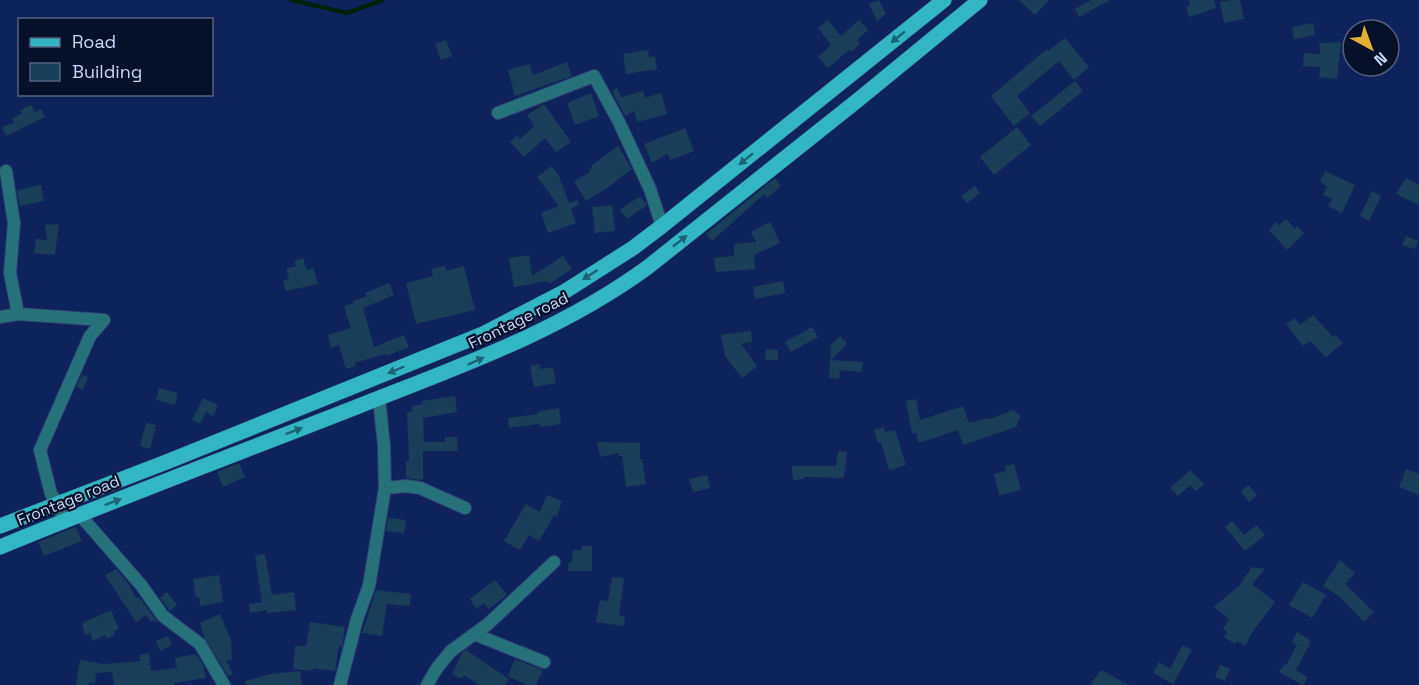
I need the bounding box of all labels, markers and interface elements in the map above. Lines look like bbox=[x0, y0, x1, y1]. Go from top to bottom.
legend bbox=[18, 18, 213, 96]
north arrow bbox=[1341, 18, 1401, 78]
text: Road bbox=[72, 30, 116, 53]
one-way arrow bbox=[890, 30, 906, 43]
text: N bbox=[1370, 47, 1391, 70]
text: Building bbox=[72, 60, 142, 83]
one-way arrow bbox=[738, 152, 754, 165]
one-way arrow bbox=[672, 235, 688, 248]
one-way arrow bbox=[582, 270, 598, 281]
street label: Frontage road bbox=[465, 287, 572, 354]
one-way arrow bbox=[468, 356, 485, 365]
one-way arrow bbox=[387, 366, 405, 375]
one-way arrow bbox=[286, 426, 304, 436]
street label: Frontage road bbox=[14, 470, 123, 531]
one-way arrow bbox=[104, 497, 122, 506]

